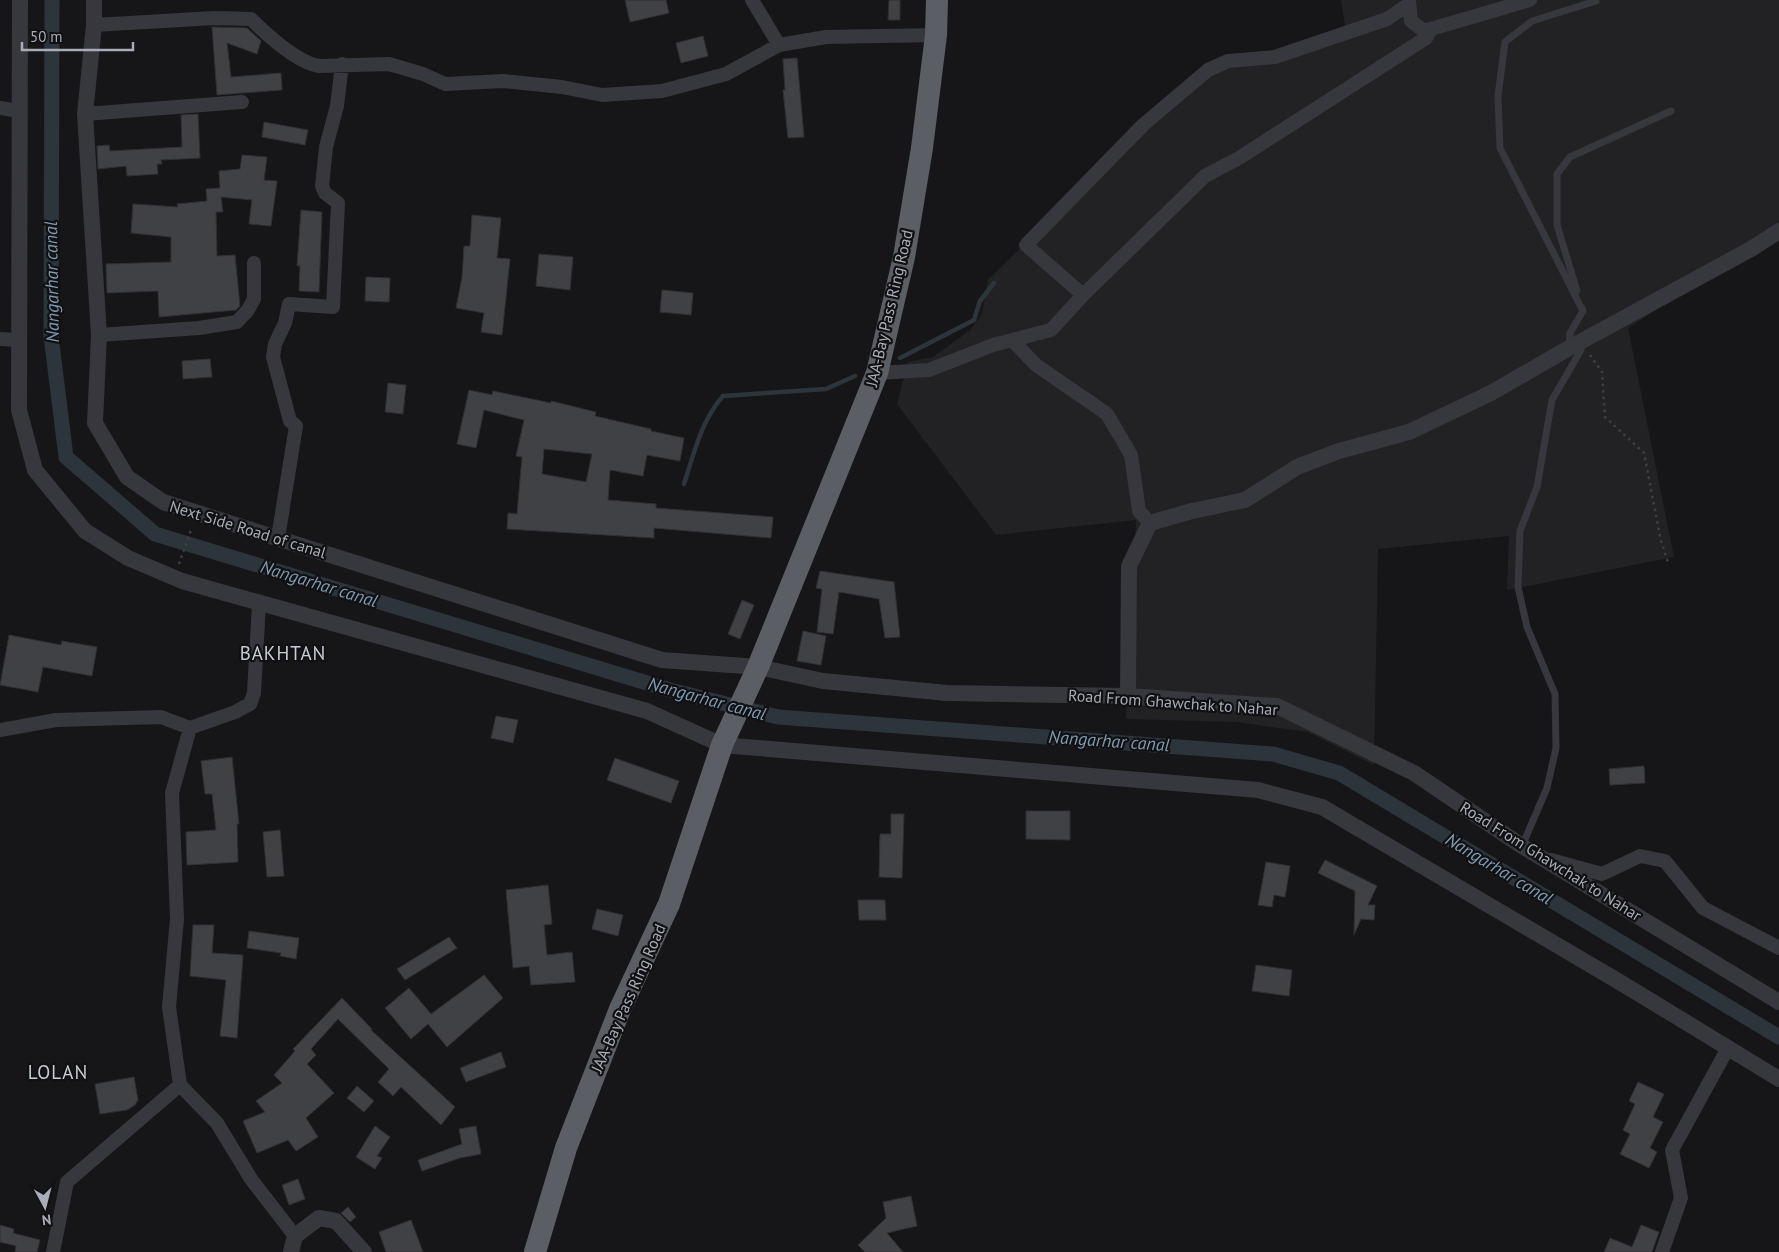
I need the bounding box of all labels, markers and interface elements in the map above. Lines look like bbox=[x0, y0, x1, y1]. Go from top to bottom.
scale bar bbox=[22, 20, 134, 52]
text: 50 m bbox=[30, 27, 63, 46]
water label: Nangarhar canal bbox=[39, 221, 64, 343]
street label: JAA-Bay Pass Ring Road bbox=[861, 228, 917, 389]
street label: Next Side Road of canal bbox=[167, 496, 329, 562]
water label: Nangarhar canal bbox=[258, 555, 381, 612]
district label: BAKHTAN bbox=[240, 641, 326, 665]
water label: Nangarhar canal bbox=[646, 672, 769, 725]
street label: Road From Ghawchak to Nahar bbox=[1068, 685, 1279, 719]
water label: Nangarhar canal bbox=[1048, 725, 1170, 756]
street label: Road From Ghawchak to Nahar bbox=[1457, 797, 1646, 925]
water label: Nangarhar canal bbox=[1441, 827, 1557, 910]
street label: JAA-Bay Pass Ring Road bbox=[586, 921, 670, 1076]
district label: LOLAN bbox=[28, 1060, 88, 1084]
north arrow bbox=[20, 1182, 70, 1232]
text: N bbox=[41, 1210, 52, 1229]

